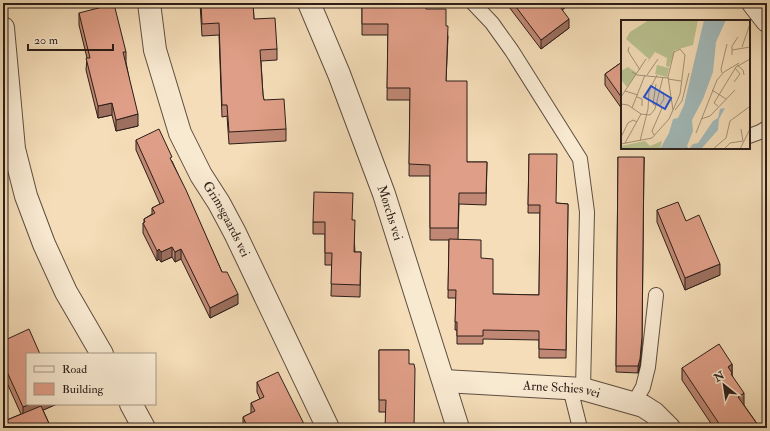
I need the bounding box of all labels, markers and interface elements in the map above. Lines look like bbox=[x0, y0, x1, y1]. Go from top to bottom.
inset map bbox=[621, 20, 750, 149]
scale bar bbox=[28, 26, 113, 52]
text: 20 m bbox=[34, 33, 59, 48]
street label: Grimsgaards vei bbox=[199, 178, 253, 260]
street label: Mørchs vei bbox=[373, 183, 406, 243]
legend bbox=[26, 353, 156, 405]
text: Road bbox=[62, 362, 87, 377]
north arrow bbox=[704, 365, 744, 405]
text: N bbox=[711, 368, 728, 385]
street label: Arne Schies vei bbox=[522, 378, 603, 402]
text: Building bbox=[62, 382, 105, 397]

